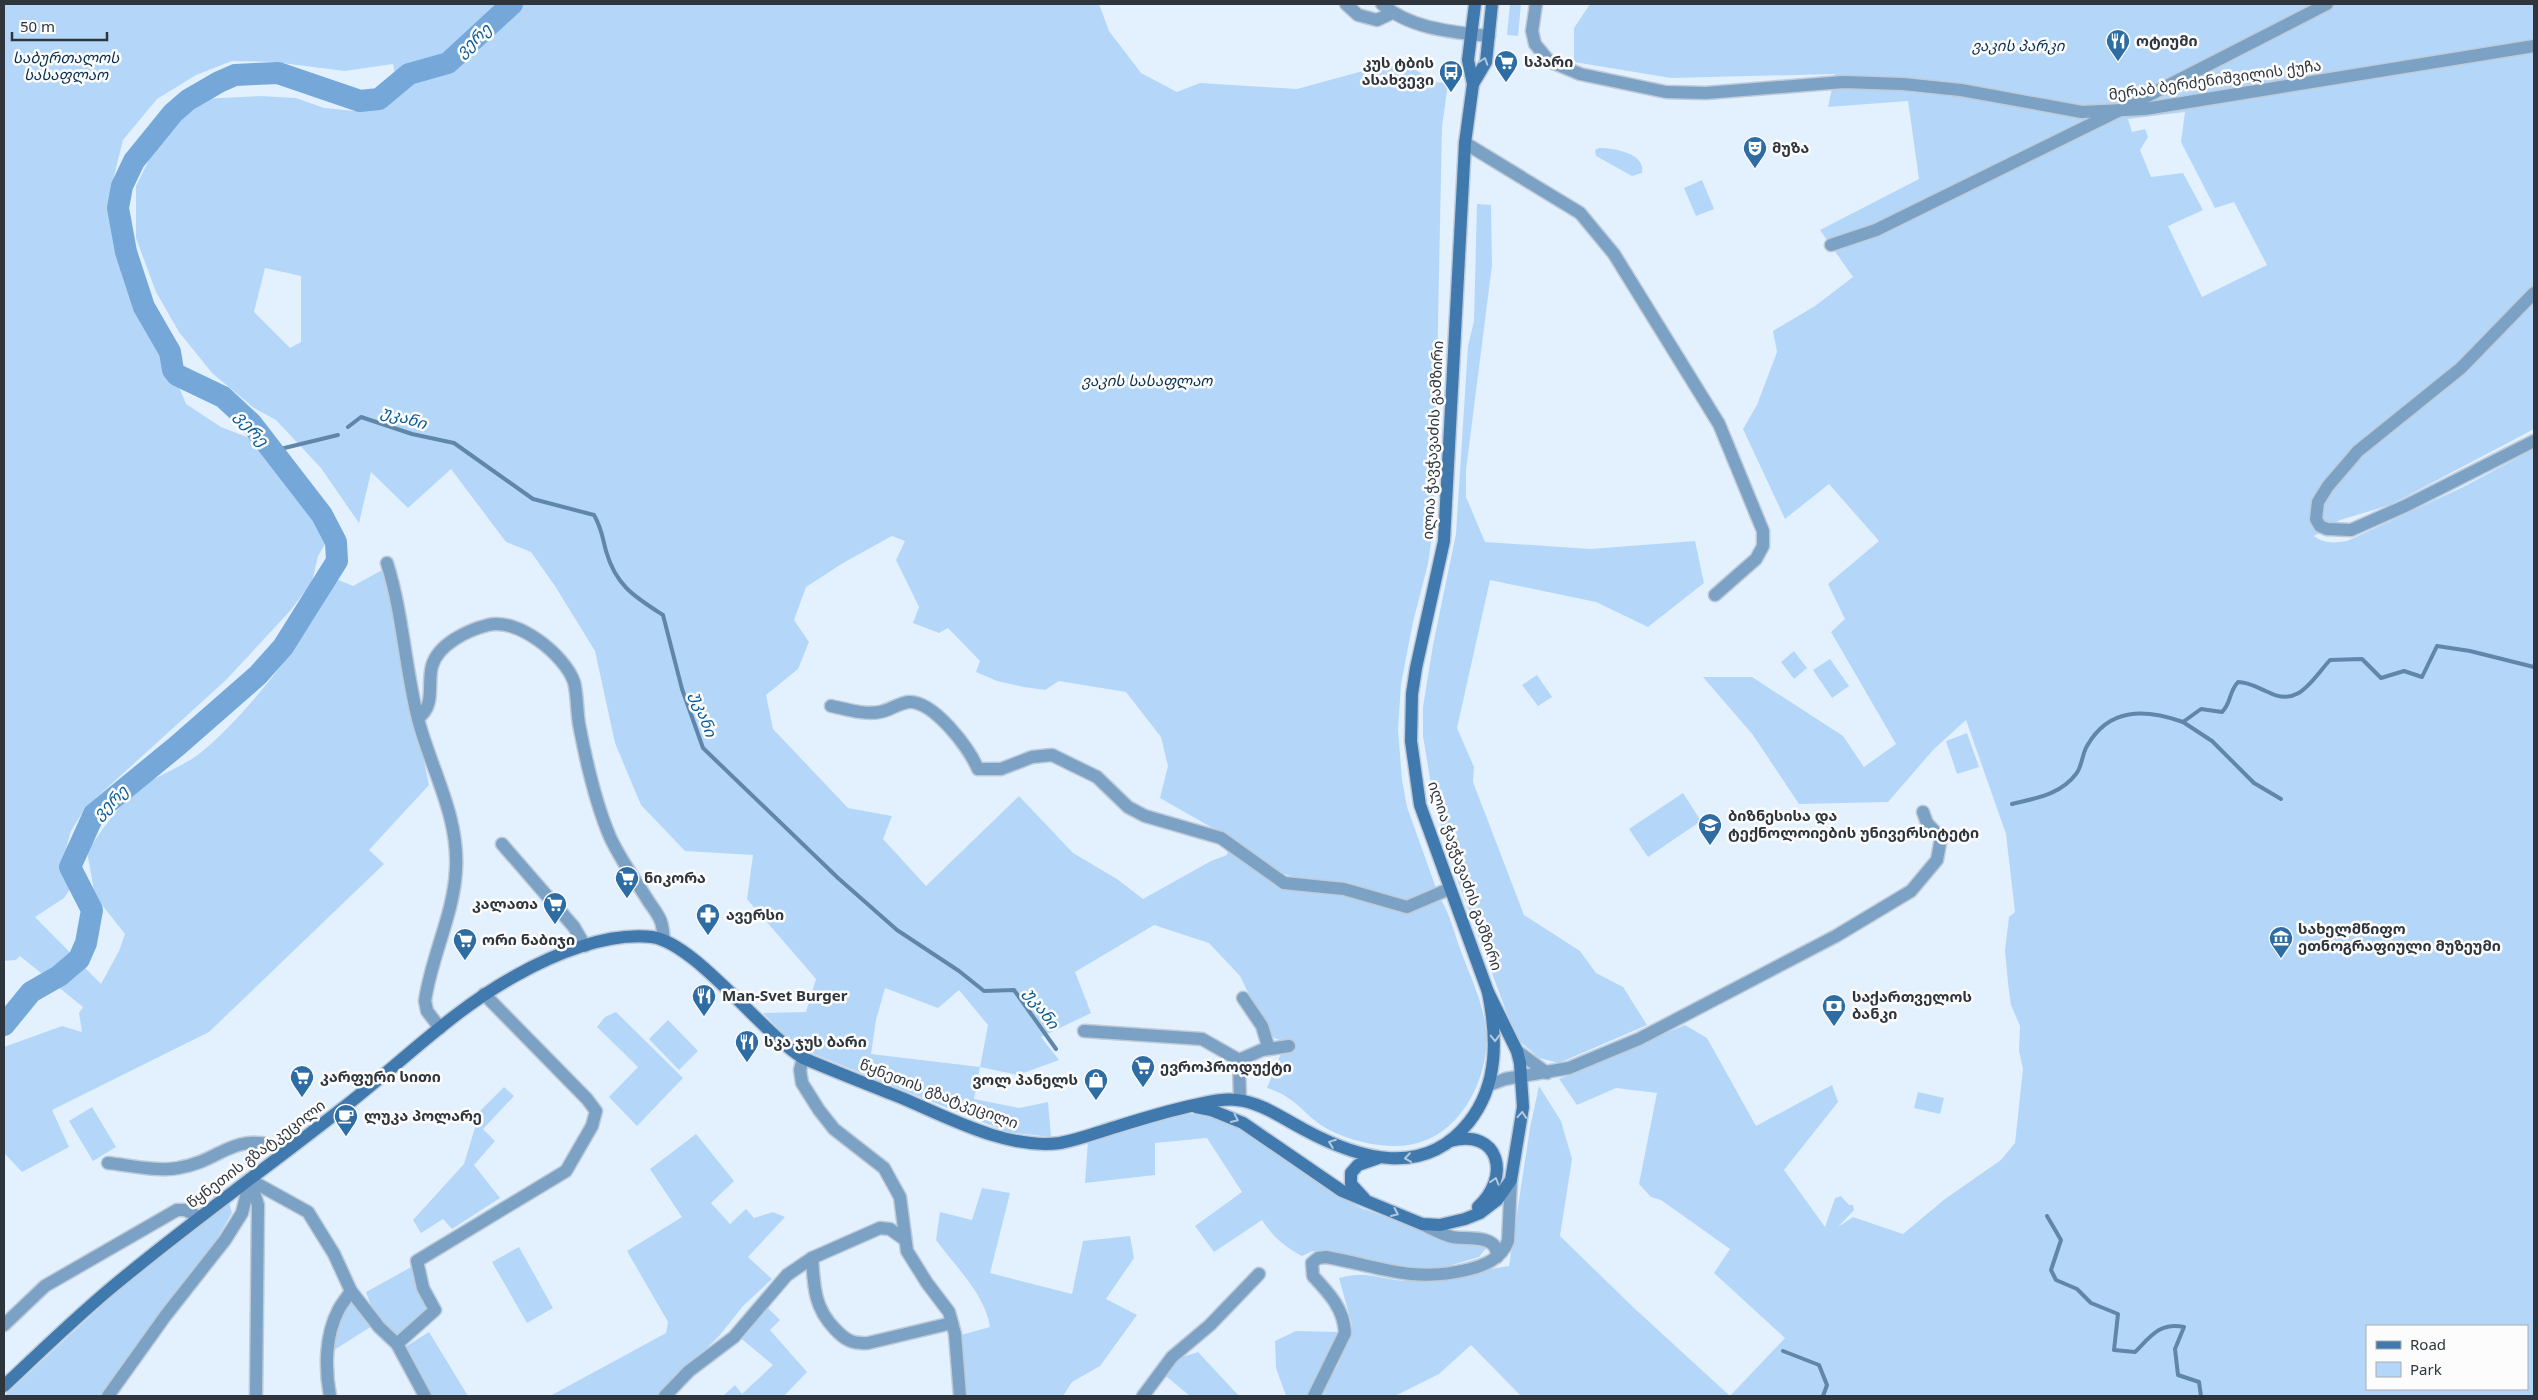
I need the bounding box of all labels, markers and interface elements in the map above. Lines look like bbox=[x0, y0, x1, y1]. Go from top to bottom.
scale bar bbox=[12, 10, 108, 42]
text: 50 m bbox=[20, 16, 55, 36]
water label: ვერე bbox=[451, 18, 496, 62]
restaurant icon: ოტიუმი bbox=[2105, 28, 2131, 62]
place label: ოტიუმი bbox=[2136, 30, 2198, 50]
park label: ვაკის პარკი bbox=[1972, 35, 2066, 55]
park label: საბურთალოს სასაფლაო bbox=[13, 47, 120, 84]
supermarket icon: სპარი bbox=[1493, 49, 1519, 83]
place label: სპარი bbox=[1524, 51, 1573, 71]
place label: კუს ტბის ასახვევი bbox=[1362, 52, 1434, 89]
street label: მერაბ ბერძენიშვილის ქუჩა bbox=[2107, 54, 2323, 104]
one-way arrow bbox=[1479, 57, 1489, 66]
bus stop icon: კუს ტბის ასახვევი bbox=[1438, 59, 1464, 93]
theatre icon: მუზა bbox=[1742, 135, 1768, 169]
place label: მუზა bbox=[1772, 137, 1809, 157]
street label: ილია ჭავჭავაძის გამზირი bbox=[1417, 340, 1447, 540]
park label: ვაკის სასაფლაო bbox=[1082, 370, 1213, 390]
water label: უკანი bbox=[379, 400, 430, 435]
water label: ვერე bbox=[230, 405, 274, 451]
water label: უკანი bbox=[686, 688, 723, 740]
street label: ილია ჭავჭავაძის გამზირი bbox=[1424, 778, 1508, 973]
water label: ვერე bbox=[88, 780, 133, 824]
place label: ბიზნესისა და ტექნოლოიების უნივერსიტეტი bbox=[1728, 805, 1979, 842]
school or university icon: ბიზნესისა და ტექნოლოიების უნივერსიტეტი bbox=[1697, 812, 1723, 846]
supermarket icon: ნიკორა bbox=[614, 865, 640, 899]
place label: ნიკორა bbox=[644, 867, 706, 887]
supermarket icon: კალათა bbox=[542, 891, 568, 925]
place label: კალათა bbox=[472, 893, 538, 913]
pharmacy icon: ავერსი bbox=[695, 902, 721, 936]
place label: ავერსი bbox=[726, 904, 784, 924]
place label: სახელმწიფო ეთნოგრაფიული მუზეუმი bbox=[2298, 918, 2501, 955]
museum icon: სახელმწიფო ეთნოგრაფიული მუზეუმი bbox=[2268, 925, 2294, 959]
supermarket icon: ორი ნაბიჯი bbox=[452, 927, 478, 961]
place label: ორი ნაბიჯი bbox=[482, 929, 575, 949]
restaurant icon: Man-Svet Burger bbox=[691, 983, 717, 1017]
water label: უკანი bbox=[1019, 983, 1065, 1034]
place label: Man-Svet Burger bbox=[722, 985, 848, 1005]
place label: საქართველოს ბანკი bbox=[1852, 986, 1972, 1023]
bank icon: საქართველოს ბანკი bbox=[1821, 993, 1847, 1027]
restaurant icon: სკა ჯუს ბარი bbox=[734, 1029, 760, 1063]
place label: სკა ჯუს ბარი bbox=[764, 1031, 867, 1051]
one-way arrow bbox=[1489, 1035, 1500, 1043]
street label: წყნეთის გზატკეცილი bbox=[857, 1054, 1022, 1133]
supermarket icon: ევროპროდუქტი bbox=[1130, 1054, 1156, 1088]
place label: ევროპროდუქტი bbox=[1160, 1056, 1292, 1076]
supermarket icon: კარფური სითი bbox=[289, 1064, 315, 1098]
place label: კარფური სითი bbox=[320, 1066, 441, 1086]
shop icon: ვოლ პანელს bbox=[1083, 1067, 1109, 1101]
place label: ვოლ პანელს bbox=[972, 1069, 1078, 1089]
street label: წყნეთის გზატკეცილი bbox=[182, 1094, 329, 1212]
cafe icon: ლუკა პოლარე bbox=[333, 1103, 359, 1137]
place label: ლუკა პოლარე bbox=[364, 1105, 482, 1125]
one-way arrow bbox=[1516, 1111, 1527, 1119]
one-way arrow bbox=[1230, 1113, 1239, 1124]
one-way arrow bbox=[1328, 1139, 1336, 1149]
one-way arrow bbox=[1404, 1152, 1412, 1163]
one-way arrow bbox=[1489, 1178, 1499, 1186]
one-way arrow bbox=[1390, 1207, 1399, 1218]
legend bbox=[2366, 1325, 2528, 1390]
text: Road bbox=[2410, 1334, 2446, 1354]
text: Park bbox=[2410, 1359, 2442, 1379]

